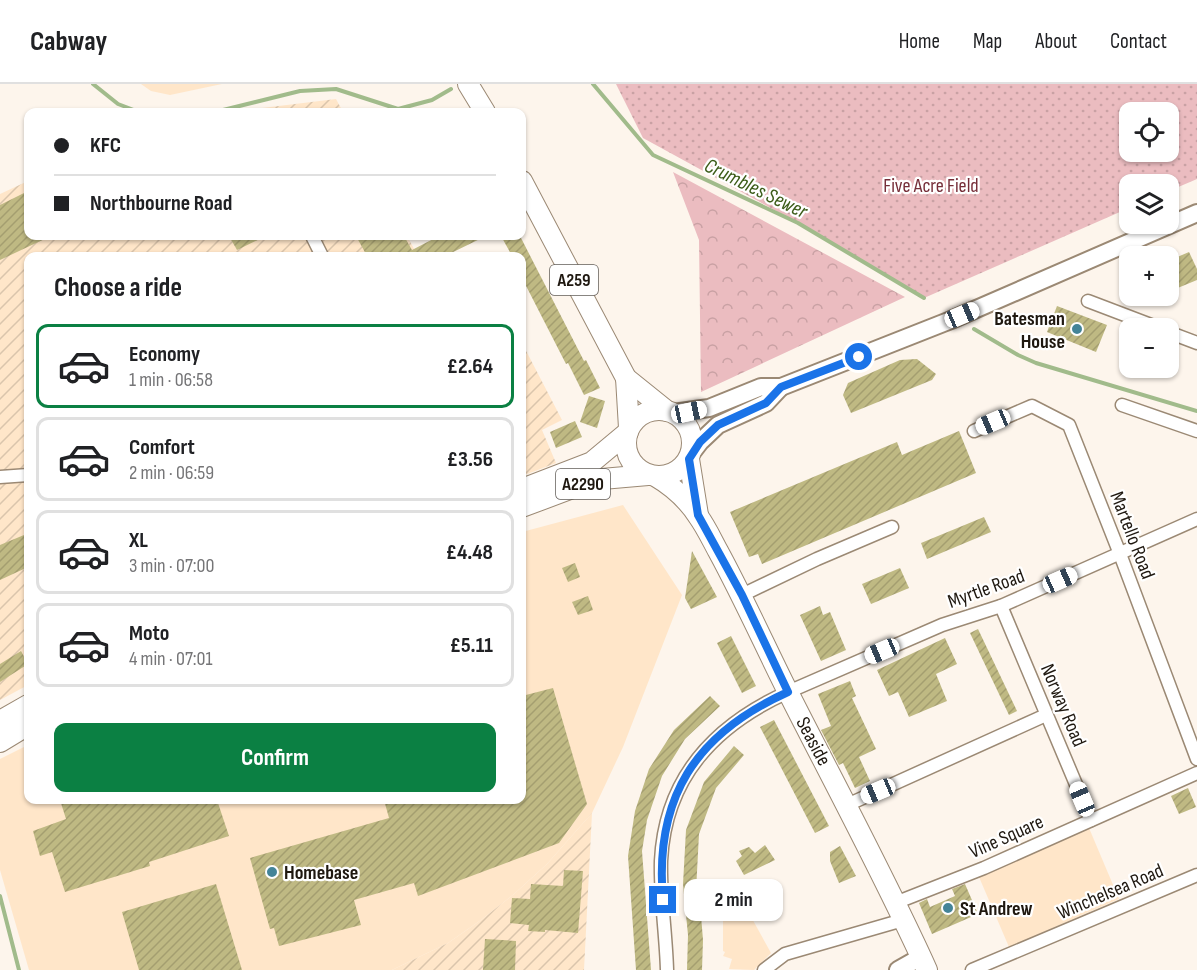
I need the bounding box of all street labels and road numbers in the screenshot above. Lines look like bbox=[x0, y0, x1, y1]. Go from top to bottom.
road number: A259 bbox=[550, 265, 598, 295]
road number: A2290 bbox=[556, 469, 610, 499]
street label: Martello Road bbox=[1104, 488, 1160, 583]
street label: Myrtle Road bbox=[945, 564, 1028, 614]
street label: Norway Road bbox=[1035, 661, 1091, 750]
street label: Seaside bbox=[790, 713, 836, 770]
street label: Vine Square bbox=[965, 810, 1047, 864]
street label: Winchelsea Road bbox=[1054, 859, 1167, 925]

